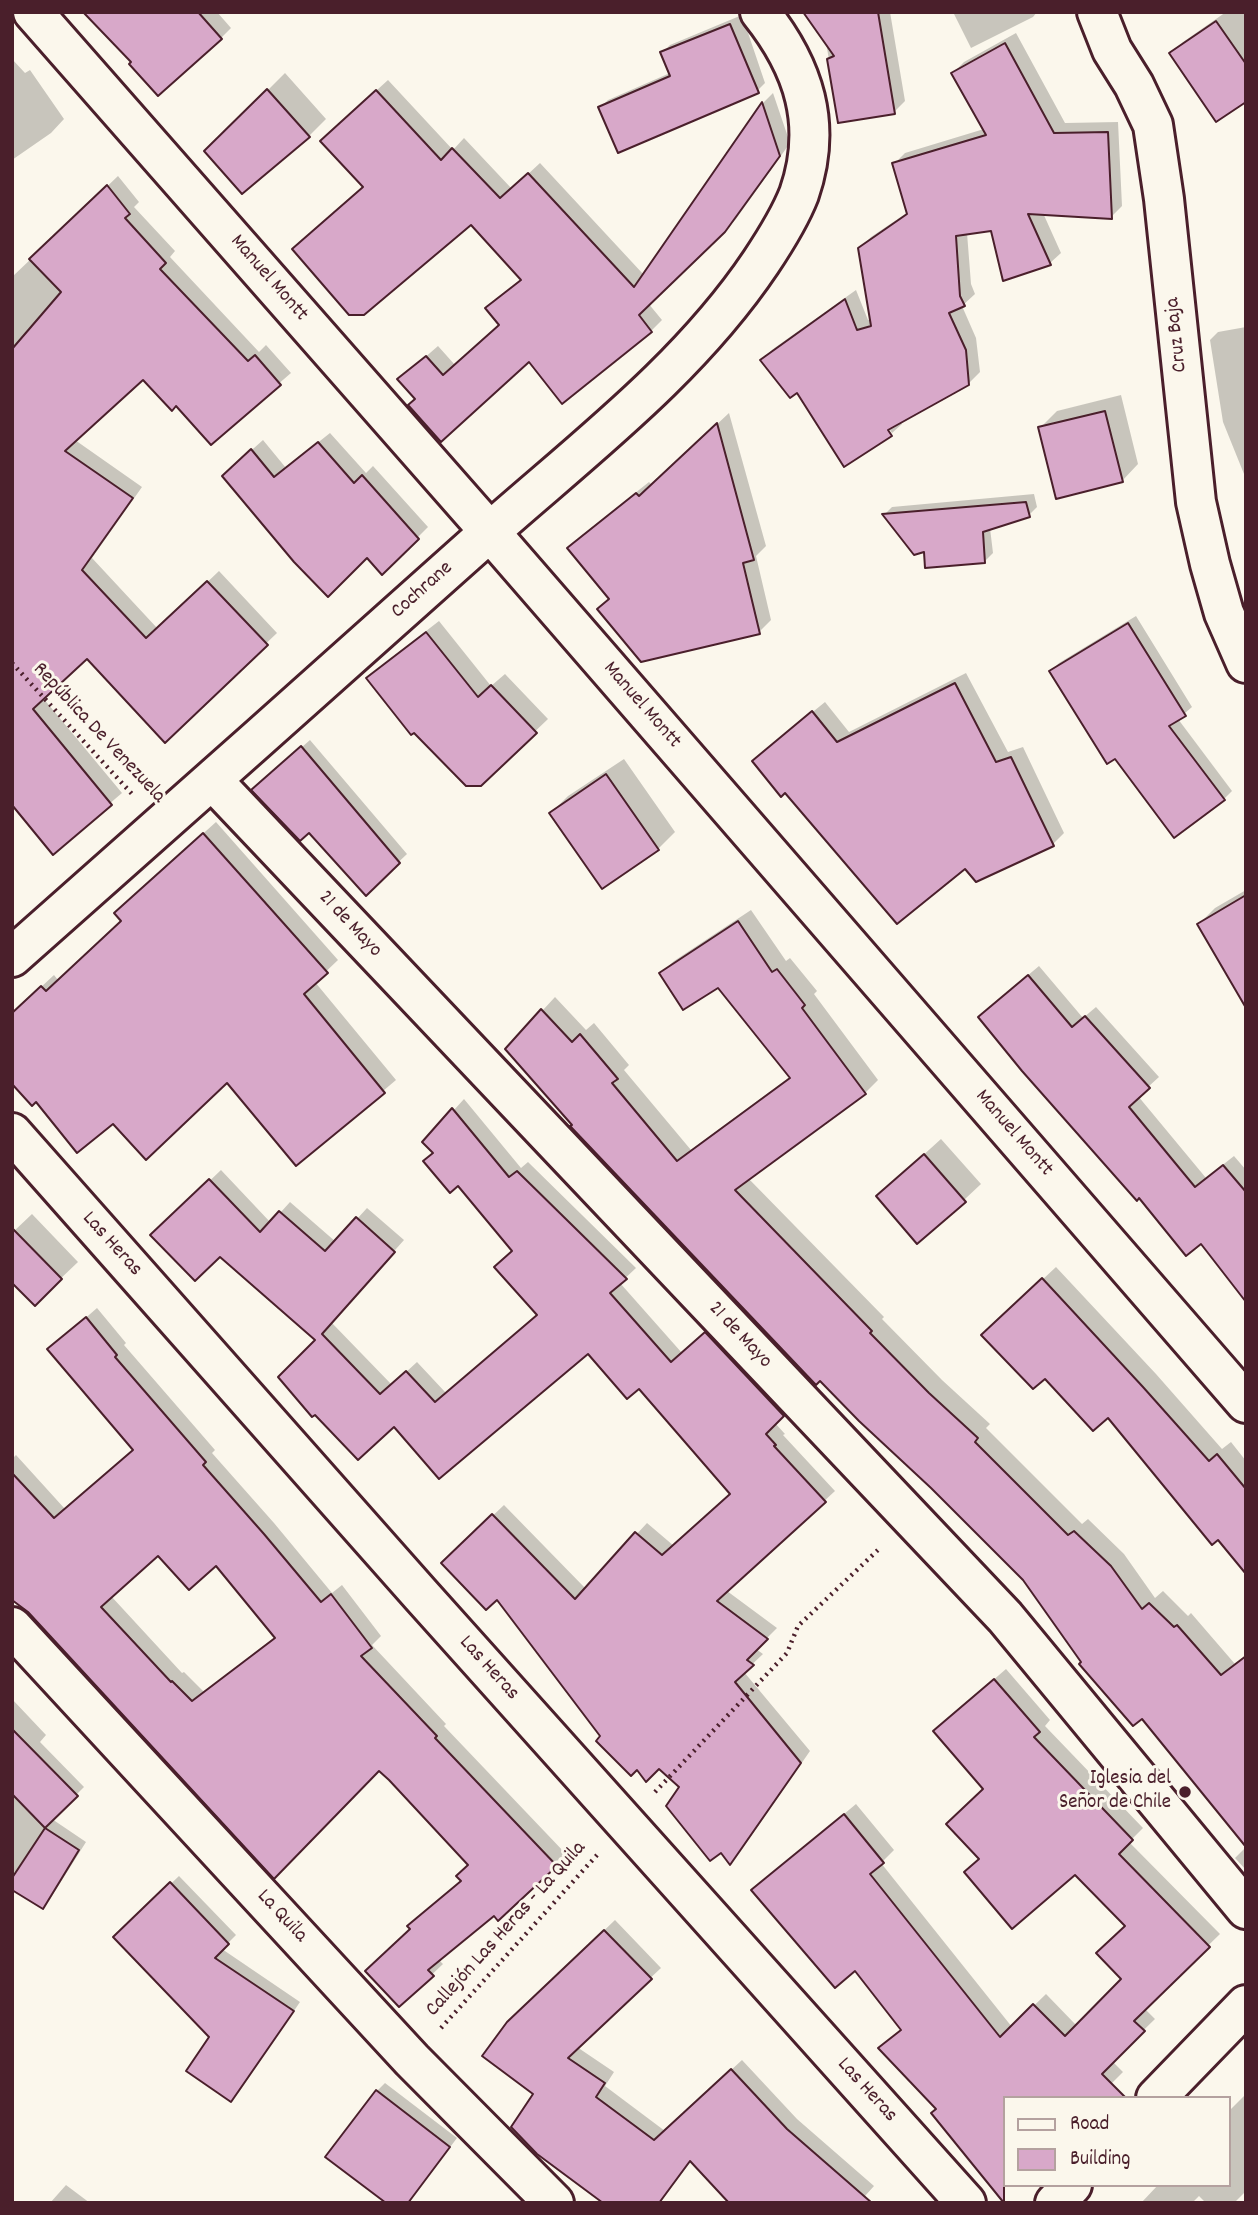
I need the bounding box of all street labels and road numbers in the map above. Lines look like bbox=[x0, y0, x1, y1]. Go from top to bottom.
street label: Manuel Montt bbox=[223, 230, 313, 328]
street label: Cruz Baja bbox=[1162, 296, 1194, 374]
street label: Cochrane bbox=[387, 557, 459, 625]
street label: Manuel Montt bbox=[596, 657, 686, 755]
street label: República De Venezuela bbox=[26, 658, 170, 810]
street label: 21 de Mayo bbox=[312, 886, 386, 964]
street label: Manuel Montt bbox=[968, 1085, 1058, 1183]
street label: Las Heras bbox=[75, 1207, 147, 1283]
street label: 21 de Mayo bbox=[702, 1297, 776, 1375]
street label: Las Heras bbox=[452, 1631, 524, 1707]
street label: Callejón Las Heras - La Quila bbox=[422, 1837, 592, 2023]
street label: La Quila bbox=[250, 1885, 312, 1949]
street label: Las Heras bbox=[830, 2053, 902, 2129]

